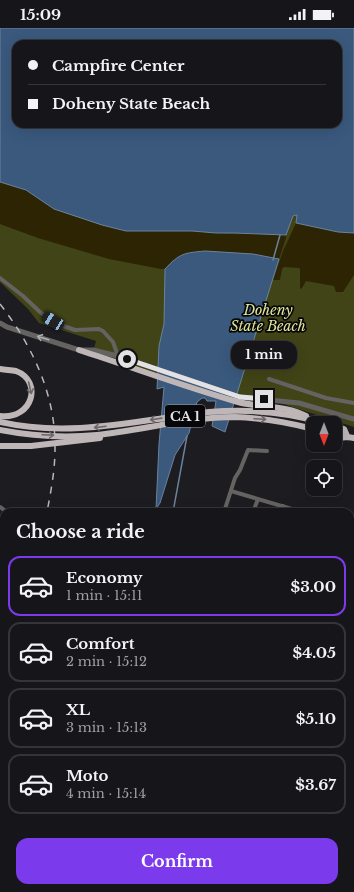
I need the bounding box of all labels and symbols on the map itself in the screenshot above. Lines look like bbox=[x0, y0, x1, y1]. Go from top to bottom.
park label: Doheny State Beach bbox=[230, 301, 306, 335]
car bbox=[40, 310, 66, 332]
one-way arrow bbox=[38, 334, 50, 342]
callout: 1 min bbox=[231, 341, 297, 369]
route start bbox=[118, 350, 136, 368]
one-way arrow bbox=[26, 381, 34, 394]
route end bbox=[255, 390, 273, 408]
road number: CA 1 bbox=[165, 405, 205, 427]
one-way arrow bbox=[150, 415, 163, 423]
one-way arrow bbox=[253, 415, 266, 422]
north arrow bbox=[306, 416, 342, 452]
one-way arrow bbox=[94, 423, 107, 431]
one-way arrow bbox=[41, 432, 54, 439]

